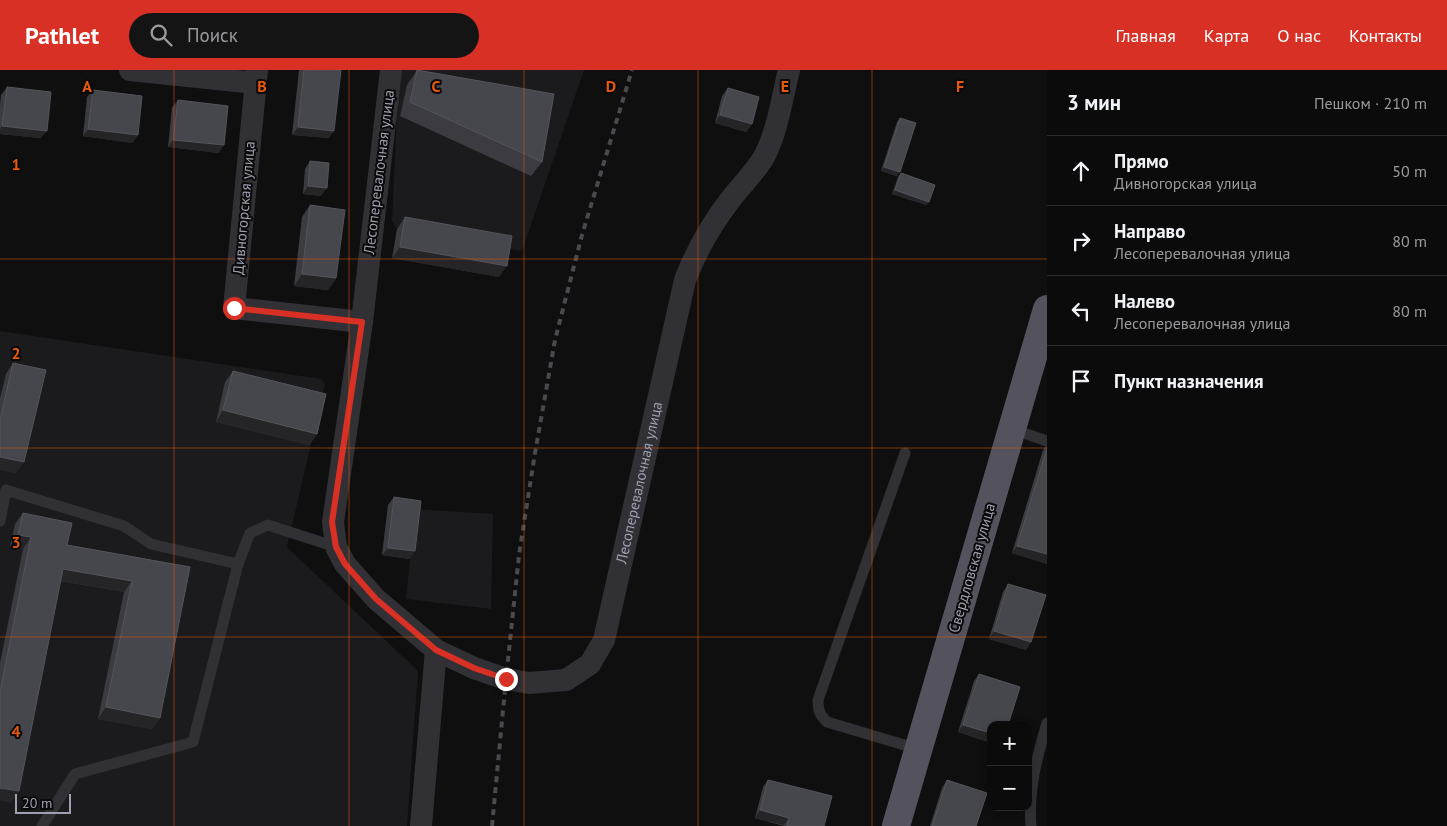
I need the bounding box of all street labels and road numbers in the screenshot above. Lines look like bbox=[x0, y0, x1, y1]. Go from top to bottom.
street label: Лесоперевалочная улица bbox=[359, 89, 398, 256]
street label: Дивногорская улица bbox=[228, 140, 259, 276]
street label: Лесоперевалочная улица bbox=[611, 400, 666, 566]
street label: Свердловская улица bbox=[944, 501, 999, 635]

